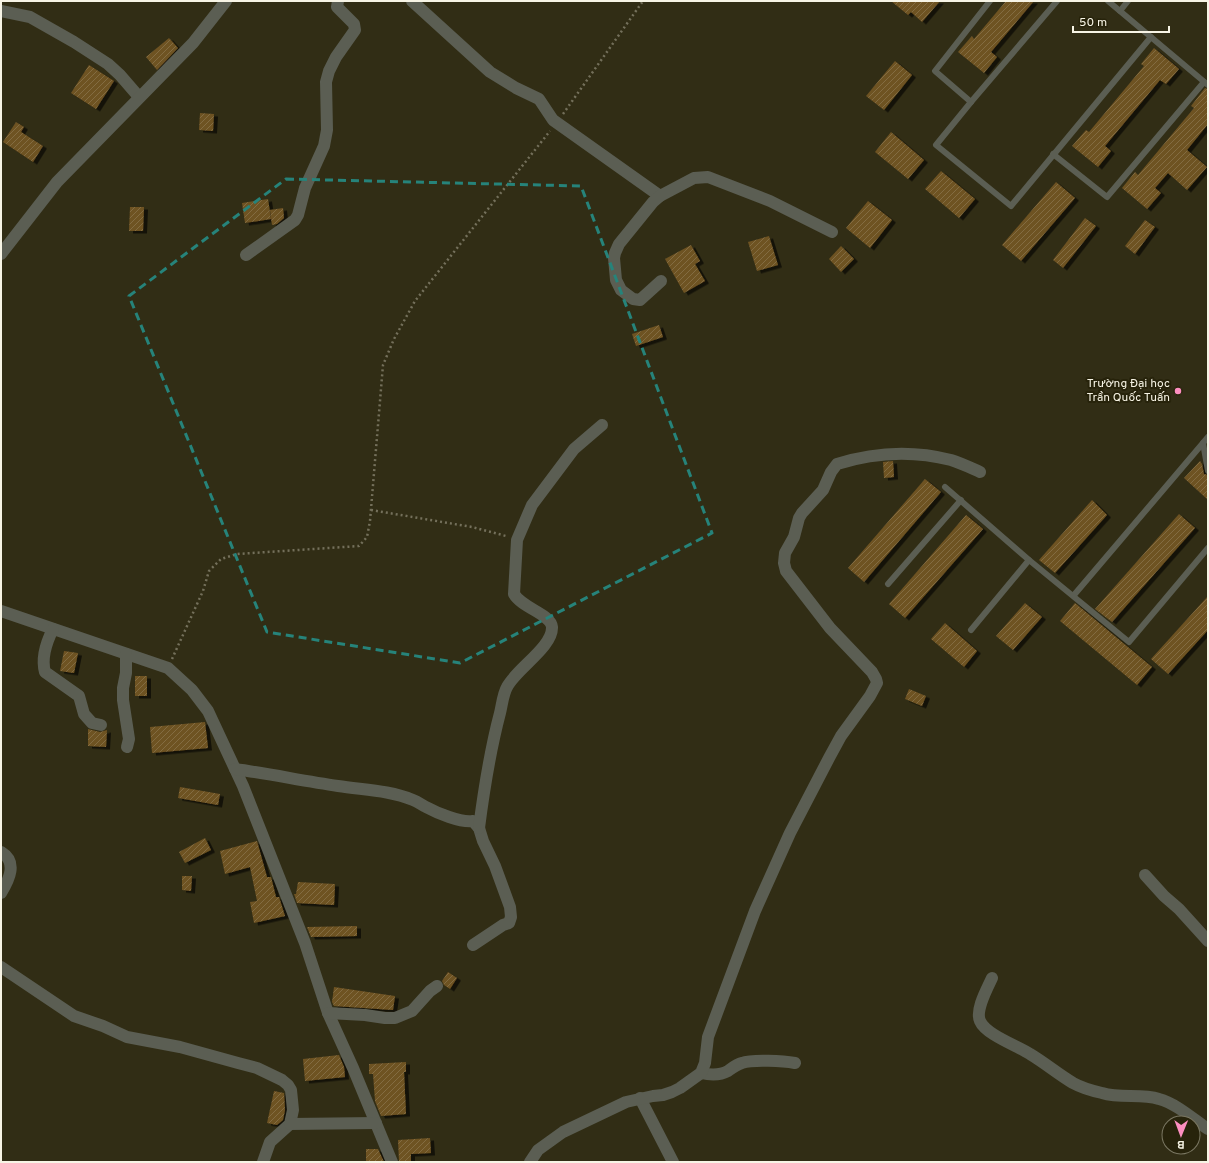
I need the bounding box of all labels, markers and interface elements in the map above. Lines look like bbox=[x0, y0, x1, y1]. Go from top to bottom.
scale bar bbox=[1073, 8, 1169, 34]
text: 50 m bbox=[1079, 15, 1107, 31]
place label: Trường Đại học Trần Quốc Tuấn bbox=[1087, 376, 1170, 406]
marker: Trường Đại học Trần Quốc Tuấn bbox=[1173, 386, 1183, 396]
north arrow bbox=[1161, 1115, 1201, 1155]
text: B bbox=[1177, 1137, 1185, 1151]

